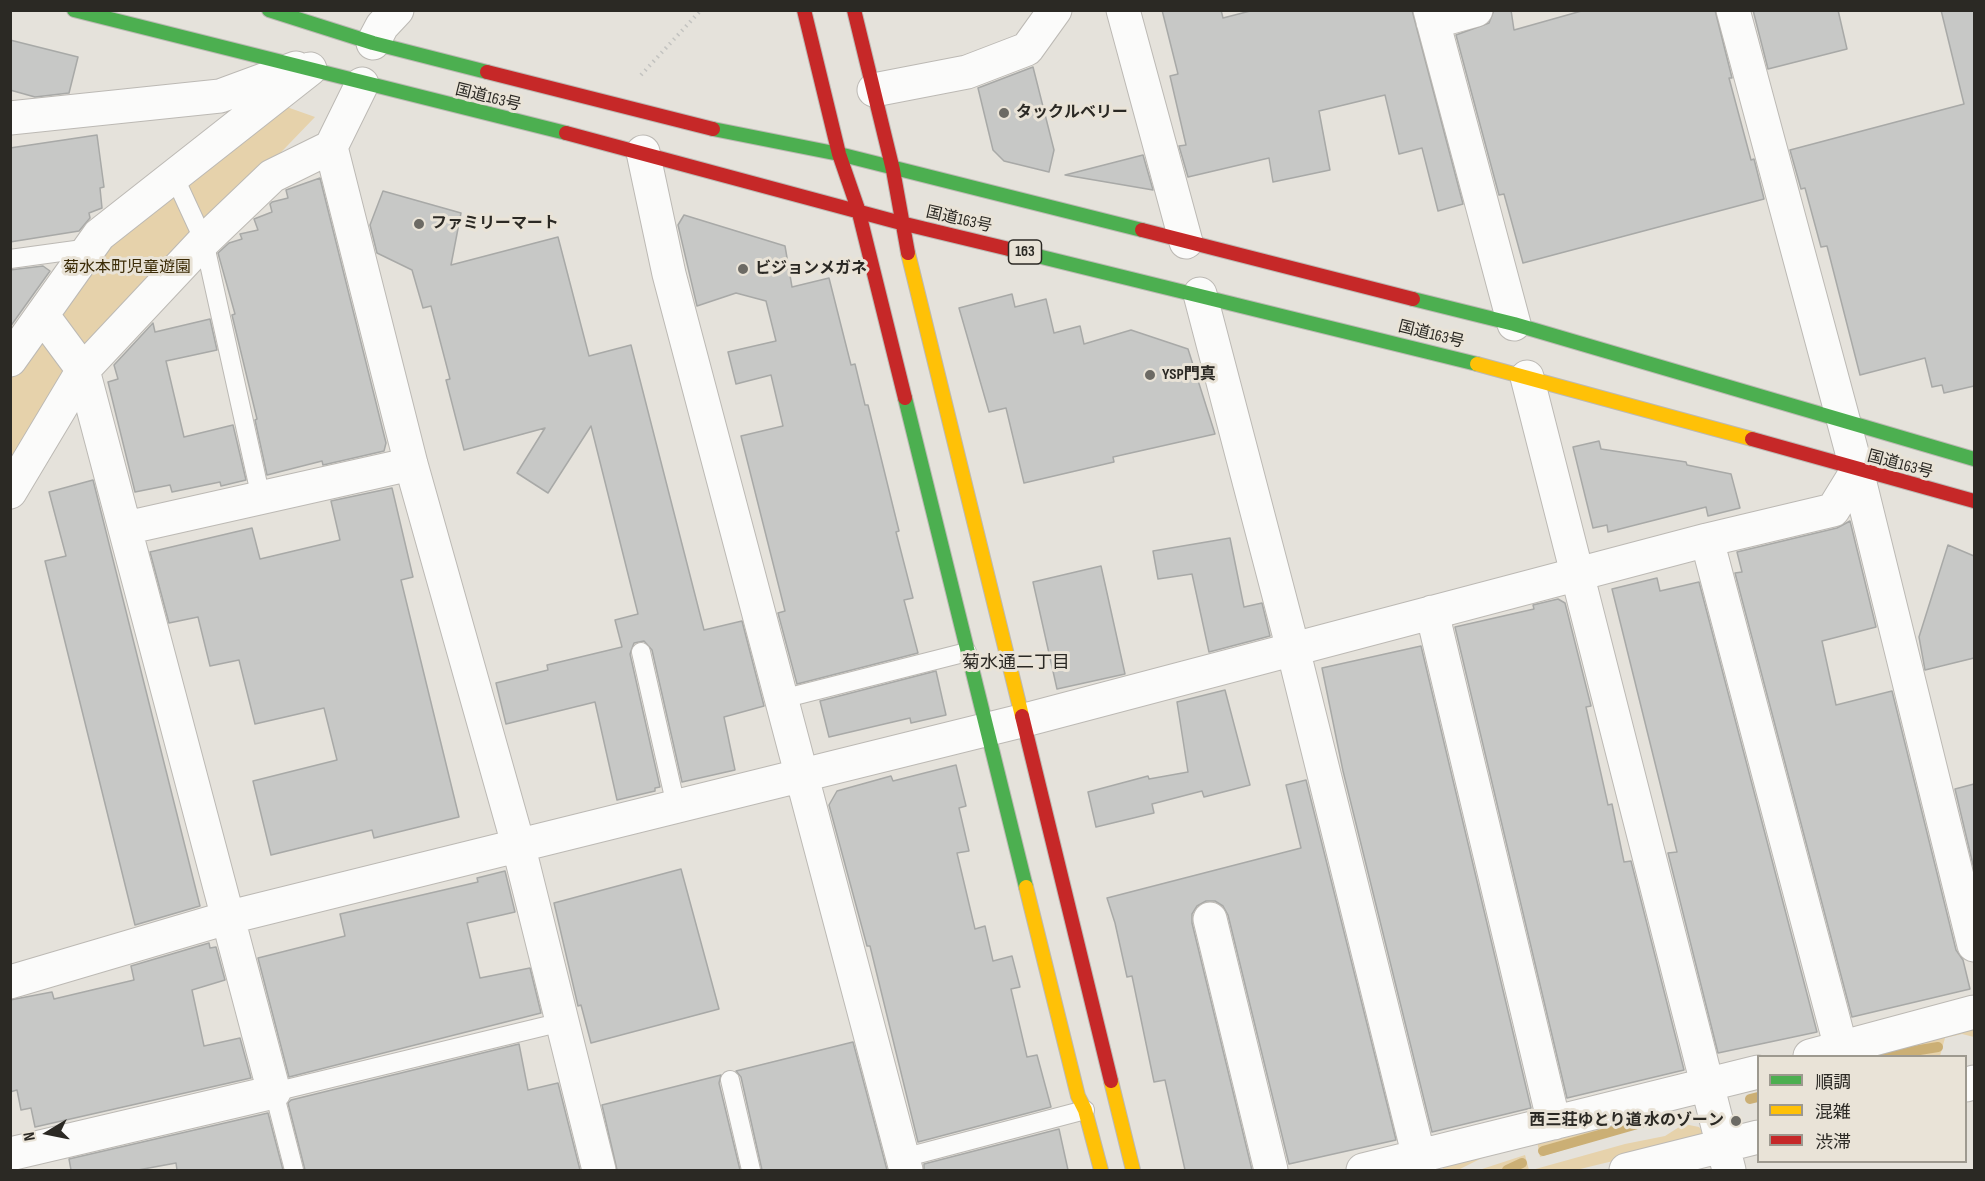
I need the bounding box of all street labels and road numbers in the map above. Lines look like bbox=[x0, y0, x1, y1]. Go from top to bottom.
street label: 国道163号 bbox=[453, 81, 523, 115]
street label: 国道163号 bbox=[924, 203, 994, 237]
road number: 163 bbox=[1008, 240, 1042, 264]
street label: 国道163号 bbox=[1396, 318, 1466, 352]
street label: 国道163号 bbox=[1865, 447, 1935, 483]

